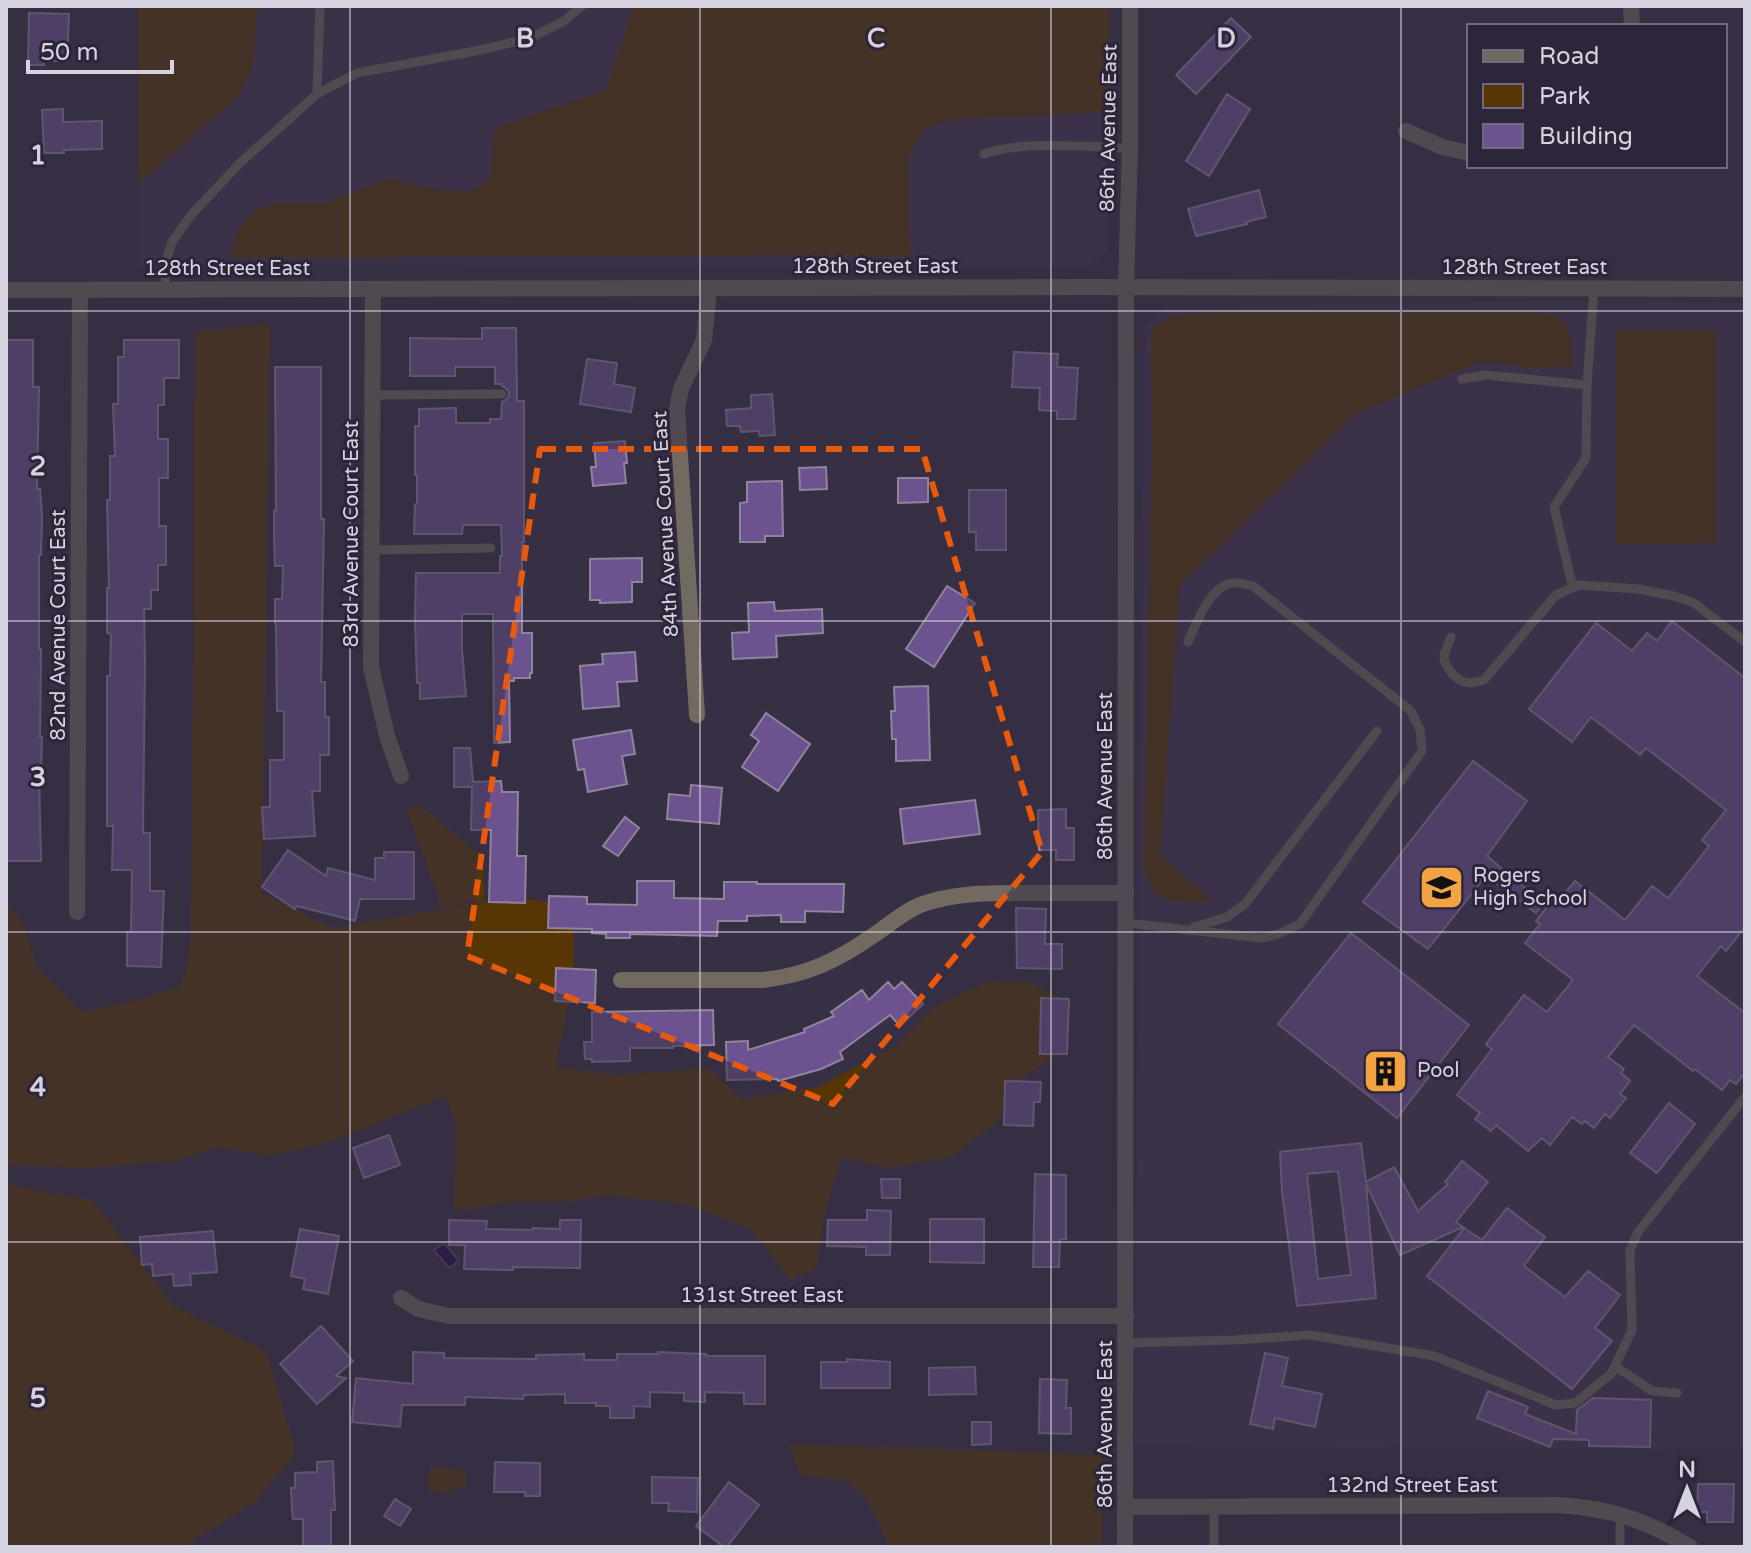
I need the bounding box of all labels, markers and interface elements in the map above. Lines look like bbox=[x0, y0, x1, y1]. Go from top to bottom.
text: B bbox=[516, 23, 534, 54]
text: C bbox=[867, 23, 885, 54]
text: D bbox=[1216, 23, 1236, 54]
scale bar bbox=[28, 24, 172, 74]
legend bbox=[1467, 24, 1727, 168]
text: 50 m bbox=[40, 38, 98, 67]
text: Road bbox=[1539, 42, 1599, 71]
street label: 86th Avenue East bbox=[1096, 43, 1122, 212]
text: Park bbox=[1539, 82, 1590, 111]
text: Building bbox=[1539, 122, 1633, 151]
text: 1 bbox=[30, 140, 46, 171]
street label: 128th Street East bbox=[792, 255, 958, 279]
street label: 128th Street East bbox=[1441, 256, 1607, 280]
street label: 128th Street East bbox=[144, 257, 310, 281]
street label: 84th Avenue Court East bbox=[648, 410, 684, 638]
street label: 83rd Avenue Court East bbox=[340, 420, 364, 647]
text: 2 bbox=[30, 451, 46, 482]
street label: 82nd Avenue Court East bbox=[47, 509, 71, 741]
street label: 86th Avenue East bbox=[1094, 692, 1118, 860]
text: 3 bbox=[30, 762, 46, 793]
school or university icon: Rogers High School bbox=[1418, 864, 1466, 912]
place label: Rogers High School bbox=[1473, 864, 1587, 911]
building icon: Pool bbox=[1362, 1047, 1410, 1095]
place label: Pool bbox=[1417, 1059, 1459, 1083]
text: 4 bbox=[30, 1072, 46, 1103]
street label: 131st Street East bbox=[680, 1284, 844, 1308]
street label: 86th Avenue East bbox=[1094, 1340, 1118, 1508]
text: 5 bbox=[30, 1383, 46, 1414]
north arrow bbox=[1647, 1449, 1727, 1529]
text: N bbox=[1678, 1457, 1696, 1483]
street label: 132nd Street East bbox=[1326, 1474, 1498, 1498]

